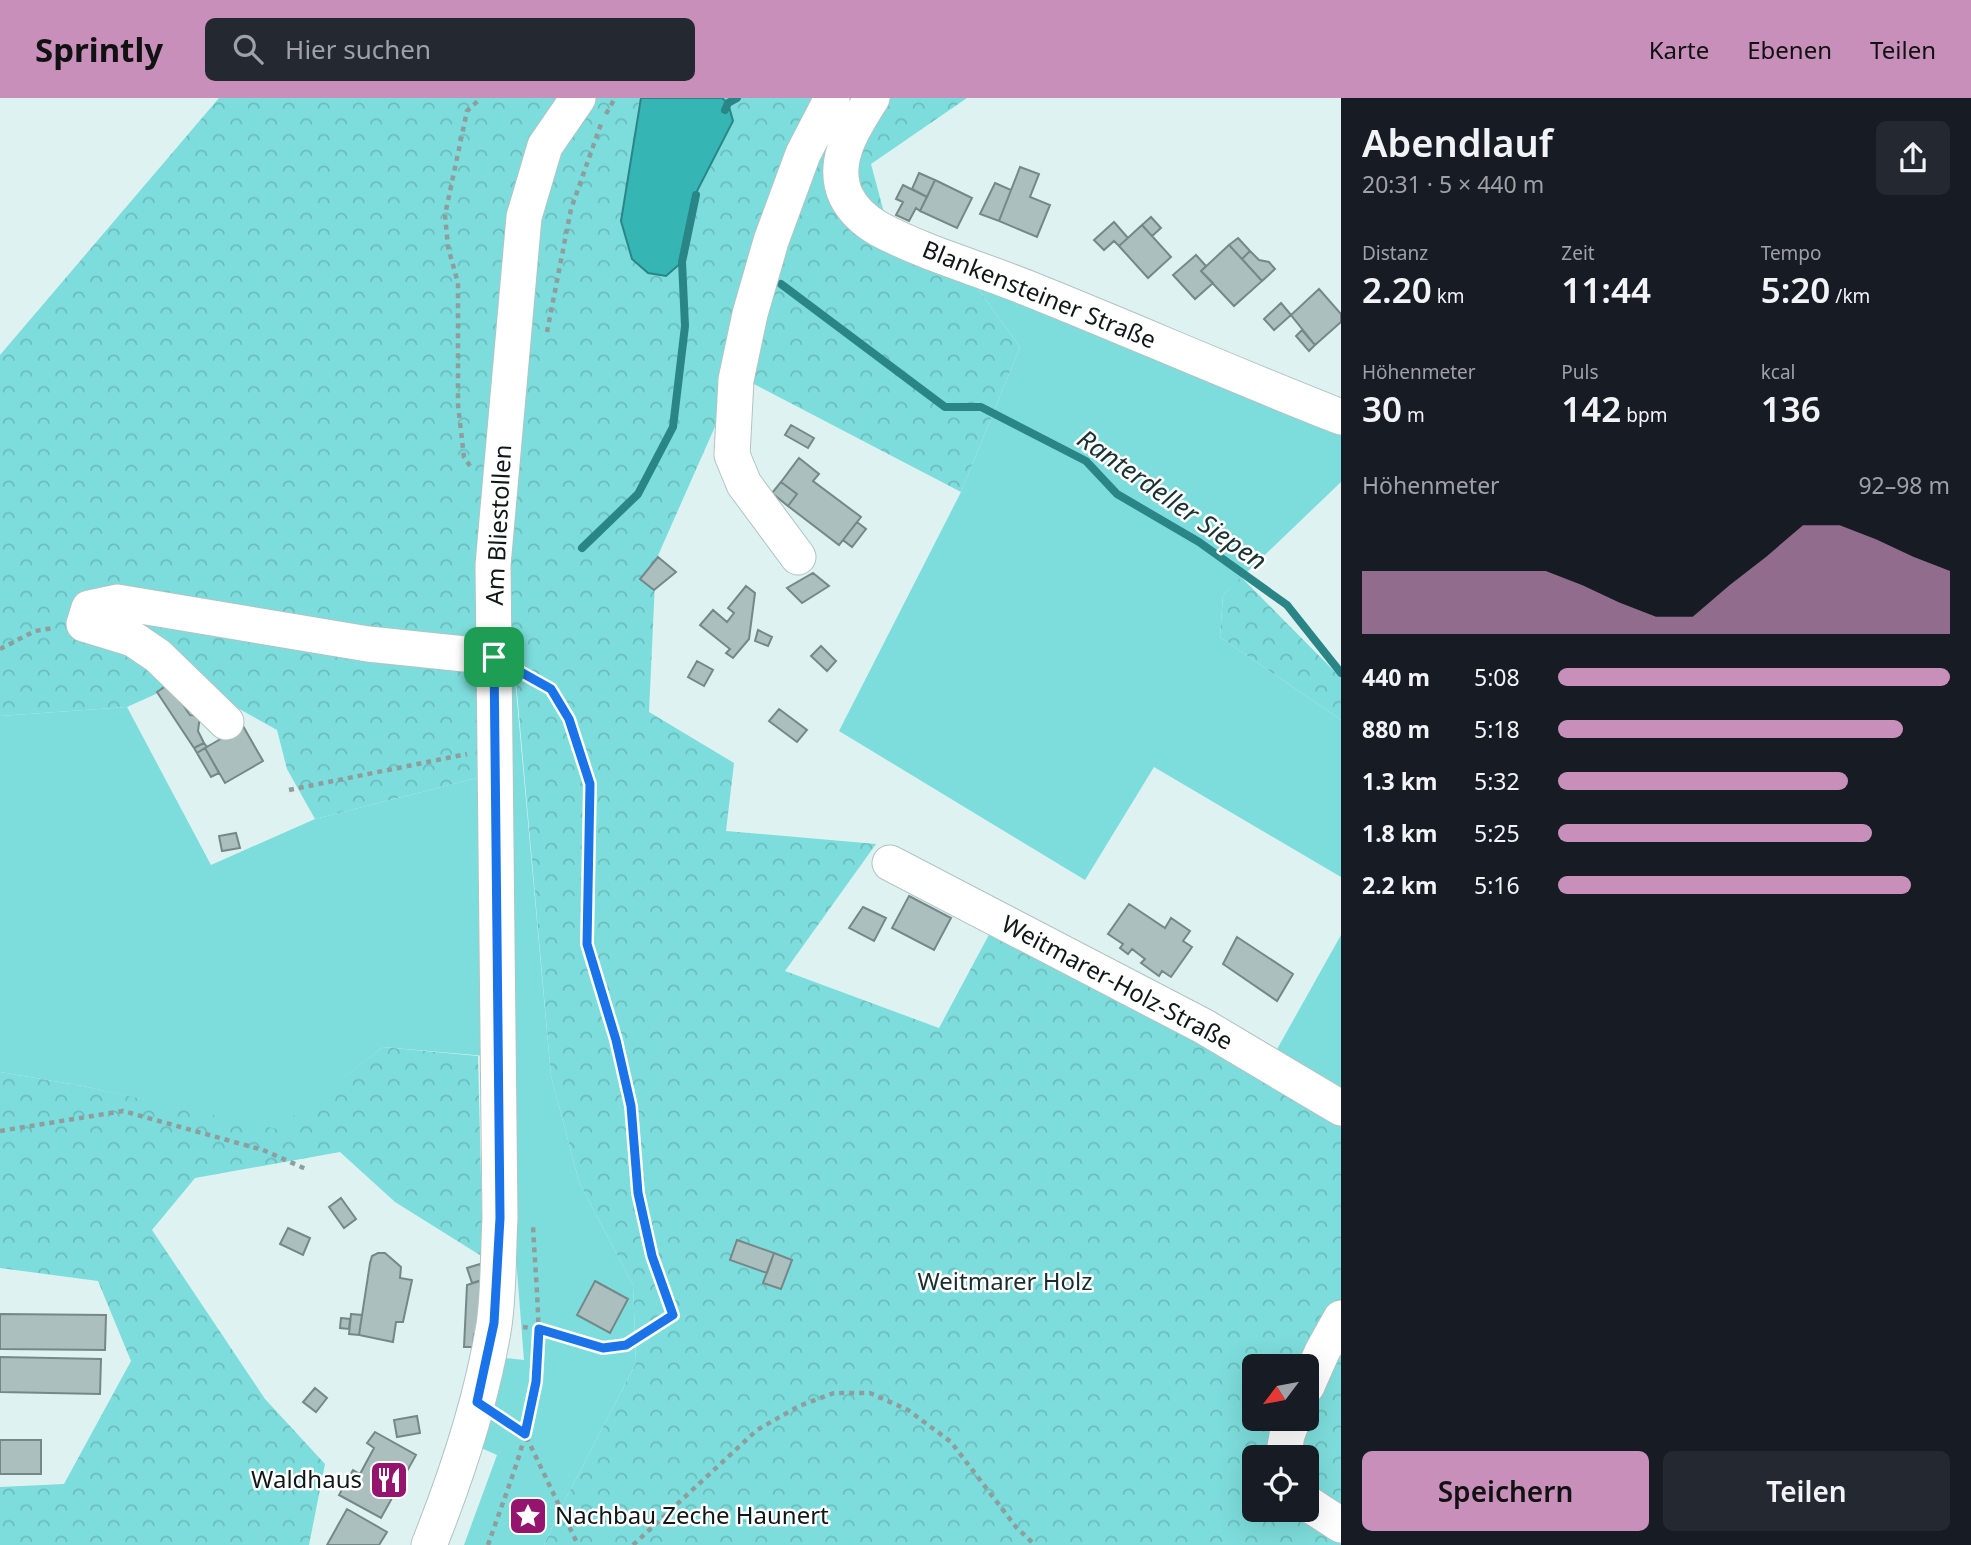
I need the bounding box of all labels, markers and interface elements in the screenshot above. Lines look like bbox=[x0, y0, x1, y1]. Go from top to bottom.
search box bbox=[205, 18, 695, 81]
text: Sprintly bbox=[35, 27, 163, 72]
icon: search bbox=[229, 30, 267, 68]
text: Hier suchen bbox=[285, 31, 431, 67]
text: Karte bbox=[1649, 33, 1709, 66]
text: Ebenen bbox=[1747, 33, 1832, 66]
text: Teilen bbox=[1870, 33, 1936, 66]
text: Abendlauf bbox=[1362, 116, 1553, 168]
button: share bbox=[1876, 121, 1950, 195]
text: 20:31 · 5 × 440 m bbox=[1362, 168, 1544, 200]
street label: Blankensteiner Straße bbox=[918, 232, 1161, 356]
text: Distanz bbox=[1362, 240, 1428, 266]
text: Zeit bbox=[1561, 240, 1595, 266]
text: Tempo bbox=[1761, 240, 1822, 266]
text: 2.20 bbox=[1362, 266, 1432, 313]
text: 11:44 bbox=[1561, 266, 1651, 313]
text: 5:20 bbox=[1761, 266, 1830, 313]
text: km bbox=[1432, 283, 1465, 309]
text: /km bbox=[1830, 283, 1870, 309]
text: Höhenmeter bbox=[1362, 359, 1476, 385]
text: Puls bbox=[1561, 359, 1599, 385]
text: kcal bbox=[1761, 359, 1795, 385]
text: 30 bbox=[1362, 385, 1402, 432]
text: 142 bbox=[1561, 385, 1621, 432]
text: 136 bbox=[1761, 385, 1821, 432]
text: m bbox=[1402, 402, 1425, 428]
text: bpm bbox=[1621, 402, 1667, 428]
water label: Ranterdeller Siepen bbox=[1071, 420, 1274, 578]
street label: Am Bliestollen bbox=[477, 444, 518, 606]
text: Höhenmeter bbox=[1362, 469, 1500, 501]
text: 92–98 m bbox=[1858, 469, 1950, 501]
pin bbox=[464, 627, 524, 687]
icon: arrive bbox=[475, 638, 513, 676]
text: 440 m bbox=[1362, 661, 1430, 693]
text: 5:08 bbox=[1474, 661, 1520, 693]
text: 880 m bbox=[1362, 713, 1430, 745]
text: 5:18 bbox=[1474, 713, 1520, 745]
text: 1.3 km bbox=[1362, 765, 1437, 797]
text: 5:32 bbox=[1474, 765, 1520, 797]
text: 1.8 km bbox=[1362, 817, 1437, 849]
text: 5:25 bbox=[1474, 817, 1520, 849]
text: 2.2 km bbox=[1362, 869, 1437, 901]
text: 5:16 bbox=[1474, 869, 1520, 901]
street label: Weitmarer-Holz-Straße bbox=[996, 907, 1239, 1057]
park label: Weitmarer Holz bbox=[917, 1264, 1093, 1297]
north arrow bbox=[1242, 1354, 1320, 1432]
map controls bbox=[1242, 1354, 1319, 1522]
button: locate bbox=[1242, 1445, 1319, 1522]
button: Speichern bbox=[1362, 1451, 1649, 1531]
button: Teilen bbox=[1663, 1451, 1950, 1531]
restaurant icon: Waldhaus bbox=[368, 1459, 410, 1501]
place label: Waldhaus bbox=[251, 1462, 362, 1495]
place icon: Nachbau Zeche Haunert bbox=[507, 1495, 549, 1537]
place label: Nachbau Zeche Haunert bbox=[555, 1498, 829, 1531]

